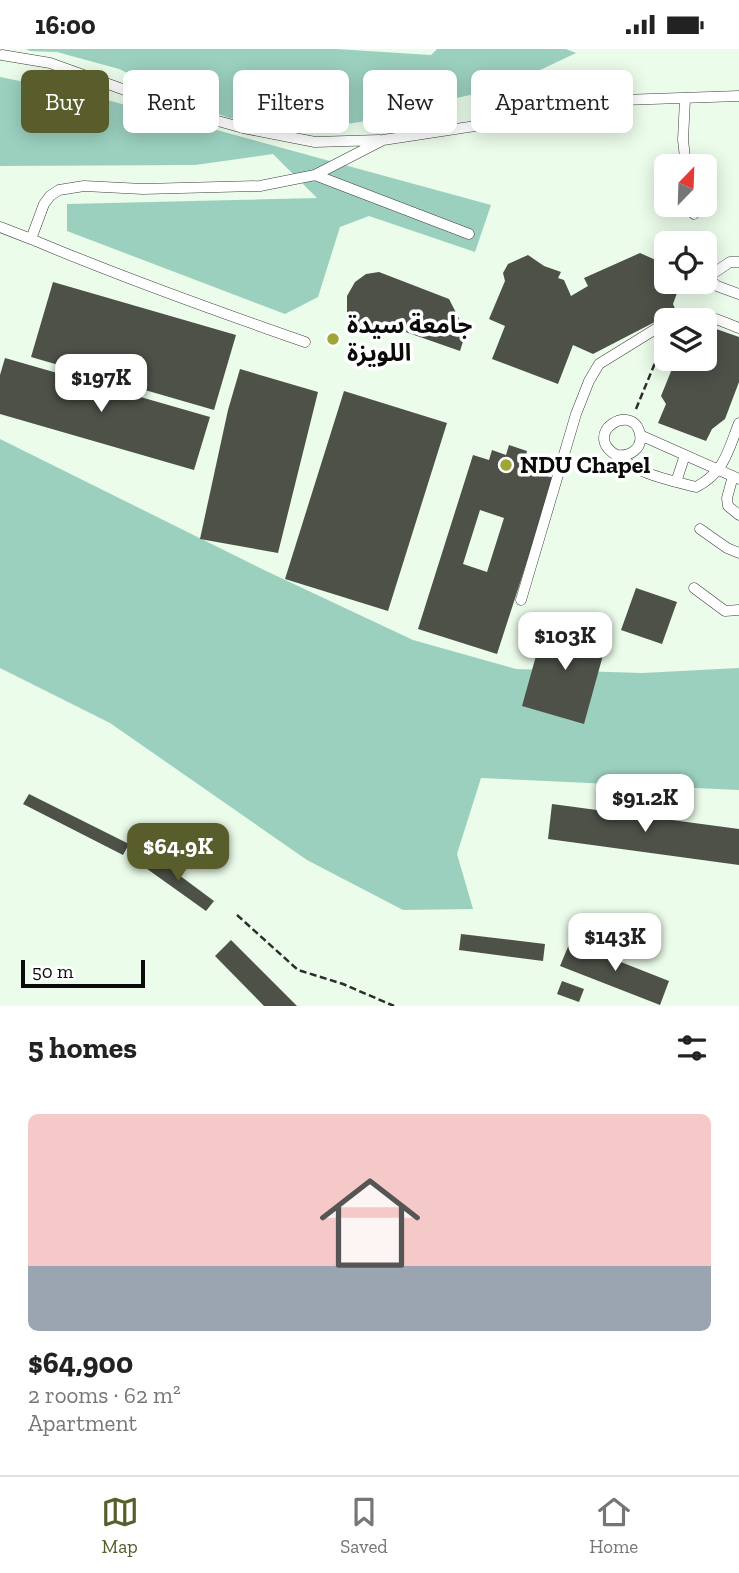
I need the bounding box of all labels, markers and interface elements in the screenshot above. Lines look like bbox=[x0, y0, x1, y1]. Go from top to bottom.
text: 16:00 bbox=[35, 9, 96, 41]
chip: Buy bbox=[21, 70, 109, 133]
chip: Rent bbox=[123, 70, 219, 133]
chip: Filters bbox=[233, 70, 349, 133]
chip: New bbox=[363, 70, 457, 133]
chip: Apartment bbox=[471, 70, 633, 133]
north arrow bbox=[654, 154, 718, 217]
map controls bbox=[654, 154, 717, 371]
button: locate bbox=[654, 231, 717, 294]
button: layers bbox=[654, 308, 717, 371]
place label: جامعة سيدة اللويزة bbox=[347, 310, 472, 367]
marker: جامعة سيدة اللويزة bbox=[325, 331, 341, 347]
pin: $197K bbox=[52, 355, 150, 414]
text: $197K bbox=[71, 363, 131, 391]
place label: NDU Chapel bbox=[520, 450, 650, 479]
marker: NDU Chapel bbox=[498, 457, 514, 473]
pin: $103K bbox=[516, 613, 614, 672]
text: $103K bbox=[534, 621, 596, 649]
pin: $91.2K bbox=[588, 775, 702, 834]
text: $91.2K bbox=[612, 783, 678, 811]
pin: $64.9K bbox=[121, 823, 235, 883]
text: $64.9K bbox=[143, 832, 213, 860]
pin: $143K bbox=[566, 913, 664, 973]
text: $143K bbox=[584, 922, 646, 950]
scale bar bbox=[21, 957, 145, 989]
text: 50 m bbox=[32, 960, 73, 983]
icon: filters bbox=[673, 1029, 711, 1067]
text: 5 homes bbox=[28, 1030, 137, 1066]
icon: home bbox=[307, 1160, 433, 1286]
text: $64,900 bbox=[28, 1345, 133, 1381]
text: 2 rooms · 62 m² bbox=[28, 1381, 181, 1409]
text: Apartment bbox=[28, 1409, 137, 1437]
tab: Map bbox=[101, 1493, 139, 1558]
tab: Saved bbox=[340, 1493, 388, 1558]
tab: Home bbox=[589, 1493, 638, 1558]

